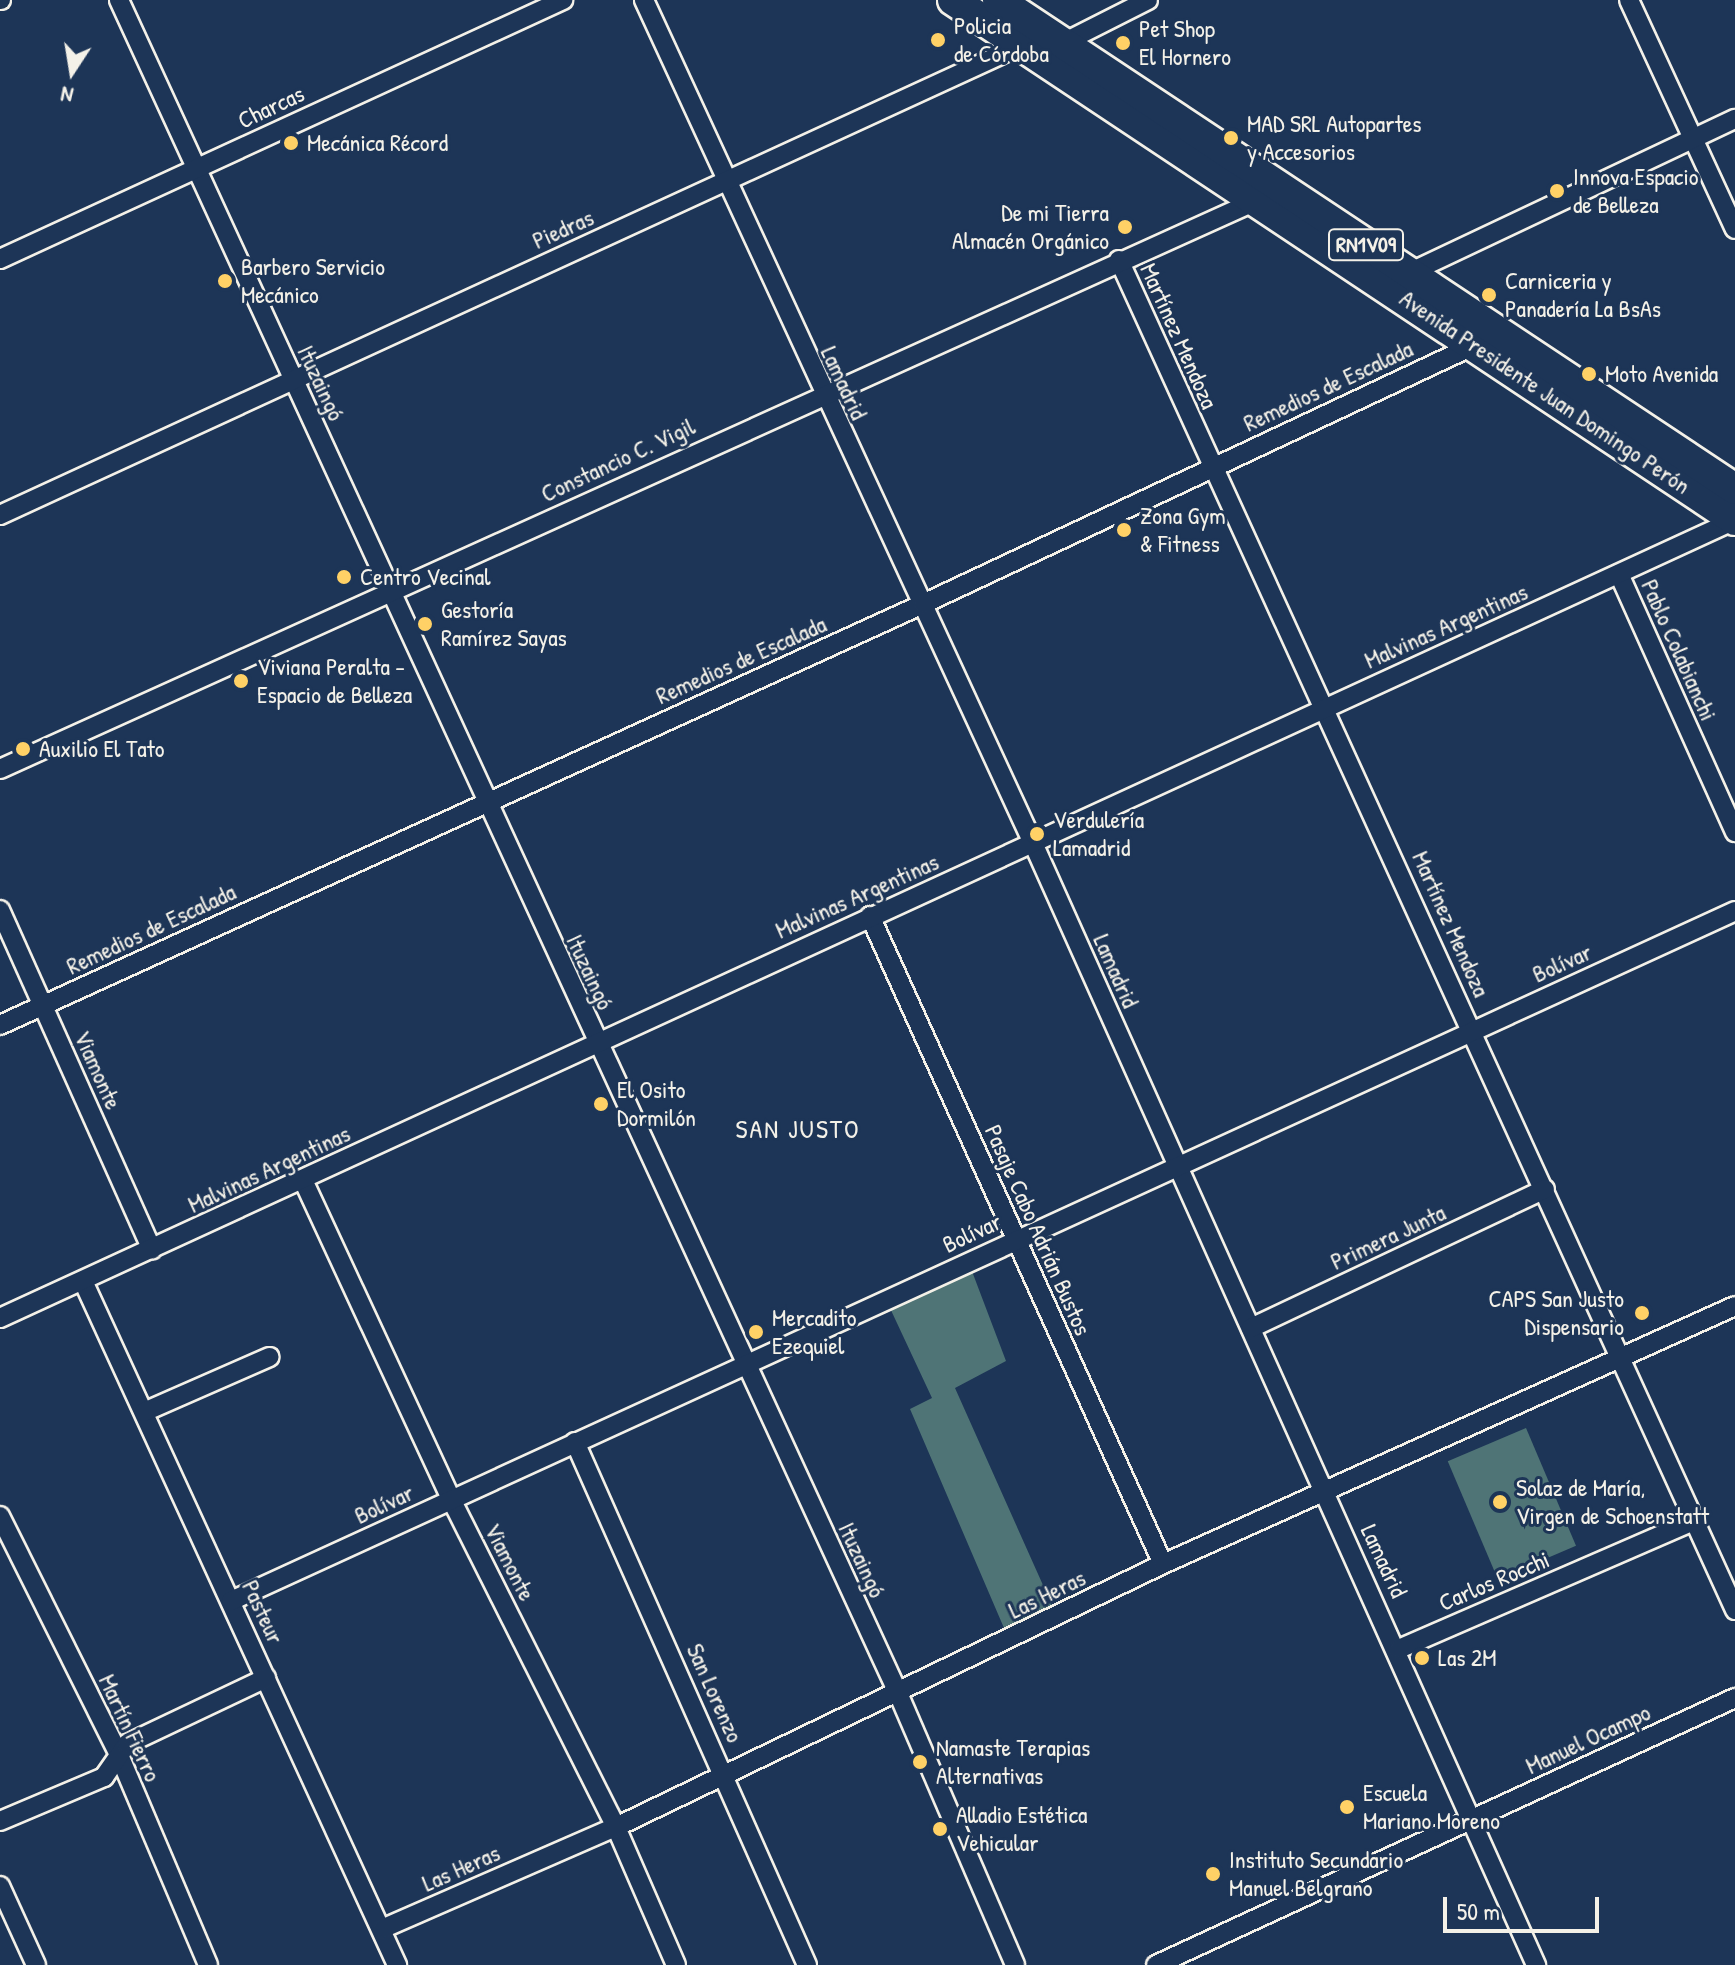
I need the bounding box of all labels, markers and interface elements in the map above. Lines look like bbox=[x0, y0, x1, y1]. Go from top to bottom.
place label: Policia de Córdoba bbox=[954, 12, 1049, 68]
place label: Pet Shop El Hornero bbox=[1139, 15, 1231, 71]
marker: Policia de Córdoba bbox=[929, 31, 947, 49]
north arrow bbox=[32, 32, 112, 112]
marker: Pet Shop El Hornero bbox=[1114, 34, 1132, 52]
street label: Charcas bbox=[233, 79, 309, 135]
text: N bbox=[58, 80, 76, 111]
place label: MAD SRL Autopartes y Accesorios bbox=[1247, 110, 1421, 166]
place label: Mecánica Récord bbox=[307, 129, 448, 157]
marker: MAD SRL Autopartes y Accesorios bbox=[1222, 129, 1240, 147]
marker: Mecánica Récord bbox=[282, 134, 300, 152]
place label: Innova Espacio de Belleza bbox=[1573, 163, 1698, 219]
marker: Innova Espacio de Belleza bbox=[1548, 182, 1566, 200]
place label: De mi Tierra Almacén Orgánico bbox=[952, 199, 1109, 255]
street label: Piedras bbox=[528, 203, 598, 255]
marker: De mi Tierra Almacén Orgánico bbox=[1116, 218, 1134, 236]
road number: RN1V09 bbox=[1328, 227, 1404, 263]
place label: Barbero Servicio Mecánico bbox=[241, 253, 385, 309]
street label: Martínez Mendoza bbox=[1134, 259, 1224, 413]
place label: Carniceria y Panadería La BsAs bbox=[1505, 267, 1661, 323]
marker: Barbero Servicio Mecánico bbox=[216, 272, 234, 290]
street label: Avenida Presidente Juan Domingo Perón bbox=[1394, 284, 1696, 500]
marker: Carniceria y Panadería La BsAs bbox=[1480, 286, 1498, 304]
street label: Remedios de Escalada bbox=[1239, 334, 1417, 438]
street label: Ituzaingó bbox=[291, 341, 351, 425]
street label: Lamadrid bbox=[815, 342, 873, 424]
place label: Moto Avenida bbox=[1605, 360, 1718, 388]
marker: Moto Avenida bbox=[1580, 365, 1598, 383]
street label: Constancio C. Vigil bbox=[537, 412, 699, 508]
place label: Zona Gym & Fitness bbox=[1140, 502, 1226, 558]
marker: Zona Gym & Fitness bbox=[1115, 521, 1133, 539]
place label: Centro Vecinal bbox=[360, 563, 491, 591]
marker: Centro Vecinal bbox=[335, 568, 353, 586]
street label: Pablo Colabianchi bbox=[1635, 575, 1723, 725]
street label: Malvinas Argentinas bbox=[1360, 577, 1532, 675]
place label: Gestoría Ramírez Sayas bbox=[441, 596, 567, 652]
street label: Remedios de Escalada bbox=[652, 610, 830, 710]
marker: Gestoría Ramírez Sayas bbox=[416, 615, 434, 633]
place label: Viviana Peralta - Espacio de Belleza bbox=[257, 653, 412, 709]
marker: Viviana Peralta - Espacio de Belleza bbox=[232, 672, 250, 690]
place label: Auxilio El Tato bbox=[39, 735, 164, 763]
marker: Auxilio El Tato bbox=[14, 740, 32, 758]
place label: Verdulería Lamadrid bbox=[1053, 806, 1144, 862]
marker: Verdulería Lamadrid bbox=[1028, 825, 1046, 843]
street label: Malvinas Argentinas bbox=[771, 847, 943, 945]
street label: Martínez Mendoza bbox=[1406, 847, 1496, 1001]
street label: Remedios de Escalada bbox=[62, 877, 240, 981]
street label: Ituzaingó bbox=[560, 930, 620, 1014]
street label: Lamadrid bbox=[1087, 930, 1145, 1012]
street label: Bolívar bbox=[1528, 937, 1596, 989]
street label: Viamonte bbox=[68, 1026, 128, 1114]
place label: El Osito Dormilón bbox=[617, 1076, 696, 1132]
marker: El Osito Dormilón bbox=[592, 1095, 610, 1113]
district label: SAN JUSTO bbox=[736, 1113, 860, 1145]
street label: Malvinas Argentinas bbox=[184, 1119, 354, 1219]
street label: Pasaje Cabo Adrián Bustos bbox=[979, 1120, 1097, 1340]
street label: Primera Junta bbox=[1326, 1198, 1450, 1276]
street label: Bolívar bbox=[938, 1207, 1006, 1259]
place label: CAPS San Justo Dispensario bbox=[1489, 1285, 1624, 1341]
marker: CAPS San Justo Dispensario bbox=[1631, 1302, 1653, 1324]
place label: Mercadito Ezequiel bbox=[772, 1304, 856, 1360]
marker: Mercadito Ezequiel bbox=[747, 1323, 765, 1341]
place label: Solaz de María, Virgen de Schoenstatt bbox=[1516, 1474, 1709, 1530]
street label: Bolívar bbox=[350, 1478, 418, 1530]
marker: Solaz de María, Virgen de Schoenstatt bbox=[1491, 1493, 1509, 1511]
street label: Ituzaingó bbox=[832, 1518, 892, 1602]
street label: Viamonte bbox=[478, 1519, 542, 1605]
street label: Lamadrid bbox=[1355, 1520, 1413, 1602]
street label: Carlos Rocchi bbox=[1434, 1545, 1554, 1617]
street label: Las Heras bbox=[1004, 1563, 1090, 1625]
street label: Pasteur bbox=[236, 1576, 290, 1648]
street label: San Lorenzo bbox=[680, 1639, 750, 1747]
place label: Las 2M bbox=[1438, 1644, 1497, 1672]
marker: Las 2M bbox=[1413, 1649, 1431, 1667]
street label: Martín Fierro bbox=[93, 1670, 167, 1786]
street label: Manuel Ocampo bbox=[1521, 1698, 1655, 1780]
place label: Namaste Terapias Alternativas bbox=[936, 1734, 1090, 1790]
marker: Namaste Terapias Alternativas bbox=[911, 1753, 929, 1771]
place label: Escuela Mariano Moreno bbox=[1363, 1779, 1500, 1835]
marker: Escuela Mariano Moreno bbox=[1338, 1798, 1356, 1816]
place label: Alladio Estética Vehicular bbox=[956, 1801, 1087, 1857]
marker: Alladio Estética Vehicular bbox=[931, 1820, 949, 1838]
street label: Las Heras bbox=[418, 1838, 504, 1898]
place label: Instituto Secundario Manuel Belgrano bbox=[1229, 1846, 1403, 1902]
marker: Instituto Secundario Manuel Belgrano bbox=[1204, 1865, 1222, 1883]
scale bar bbox=[1447, 1881, 1603, 1931]
text: 50 m bbox=[1457, 1895, 1500, 1927]

